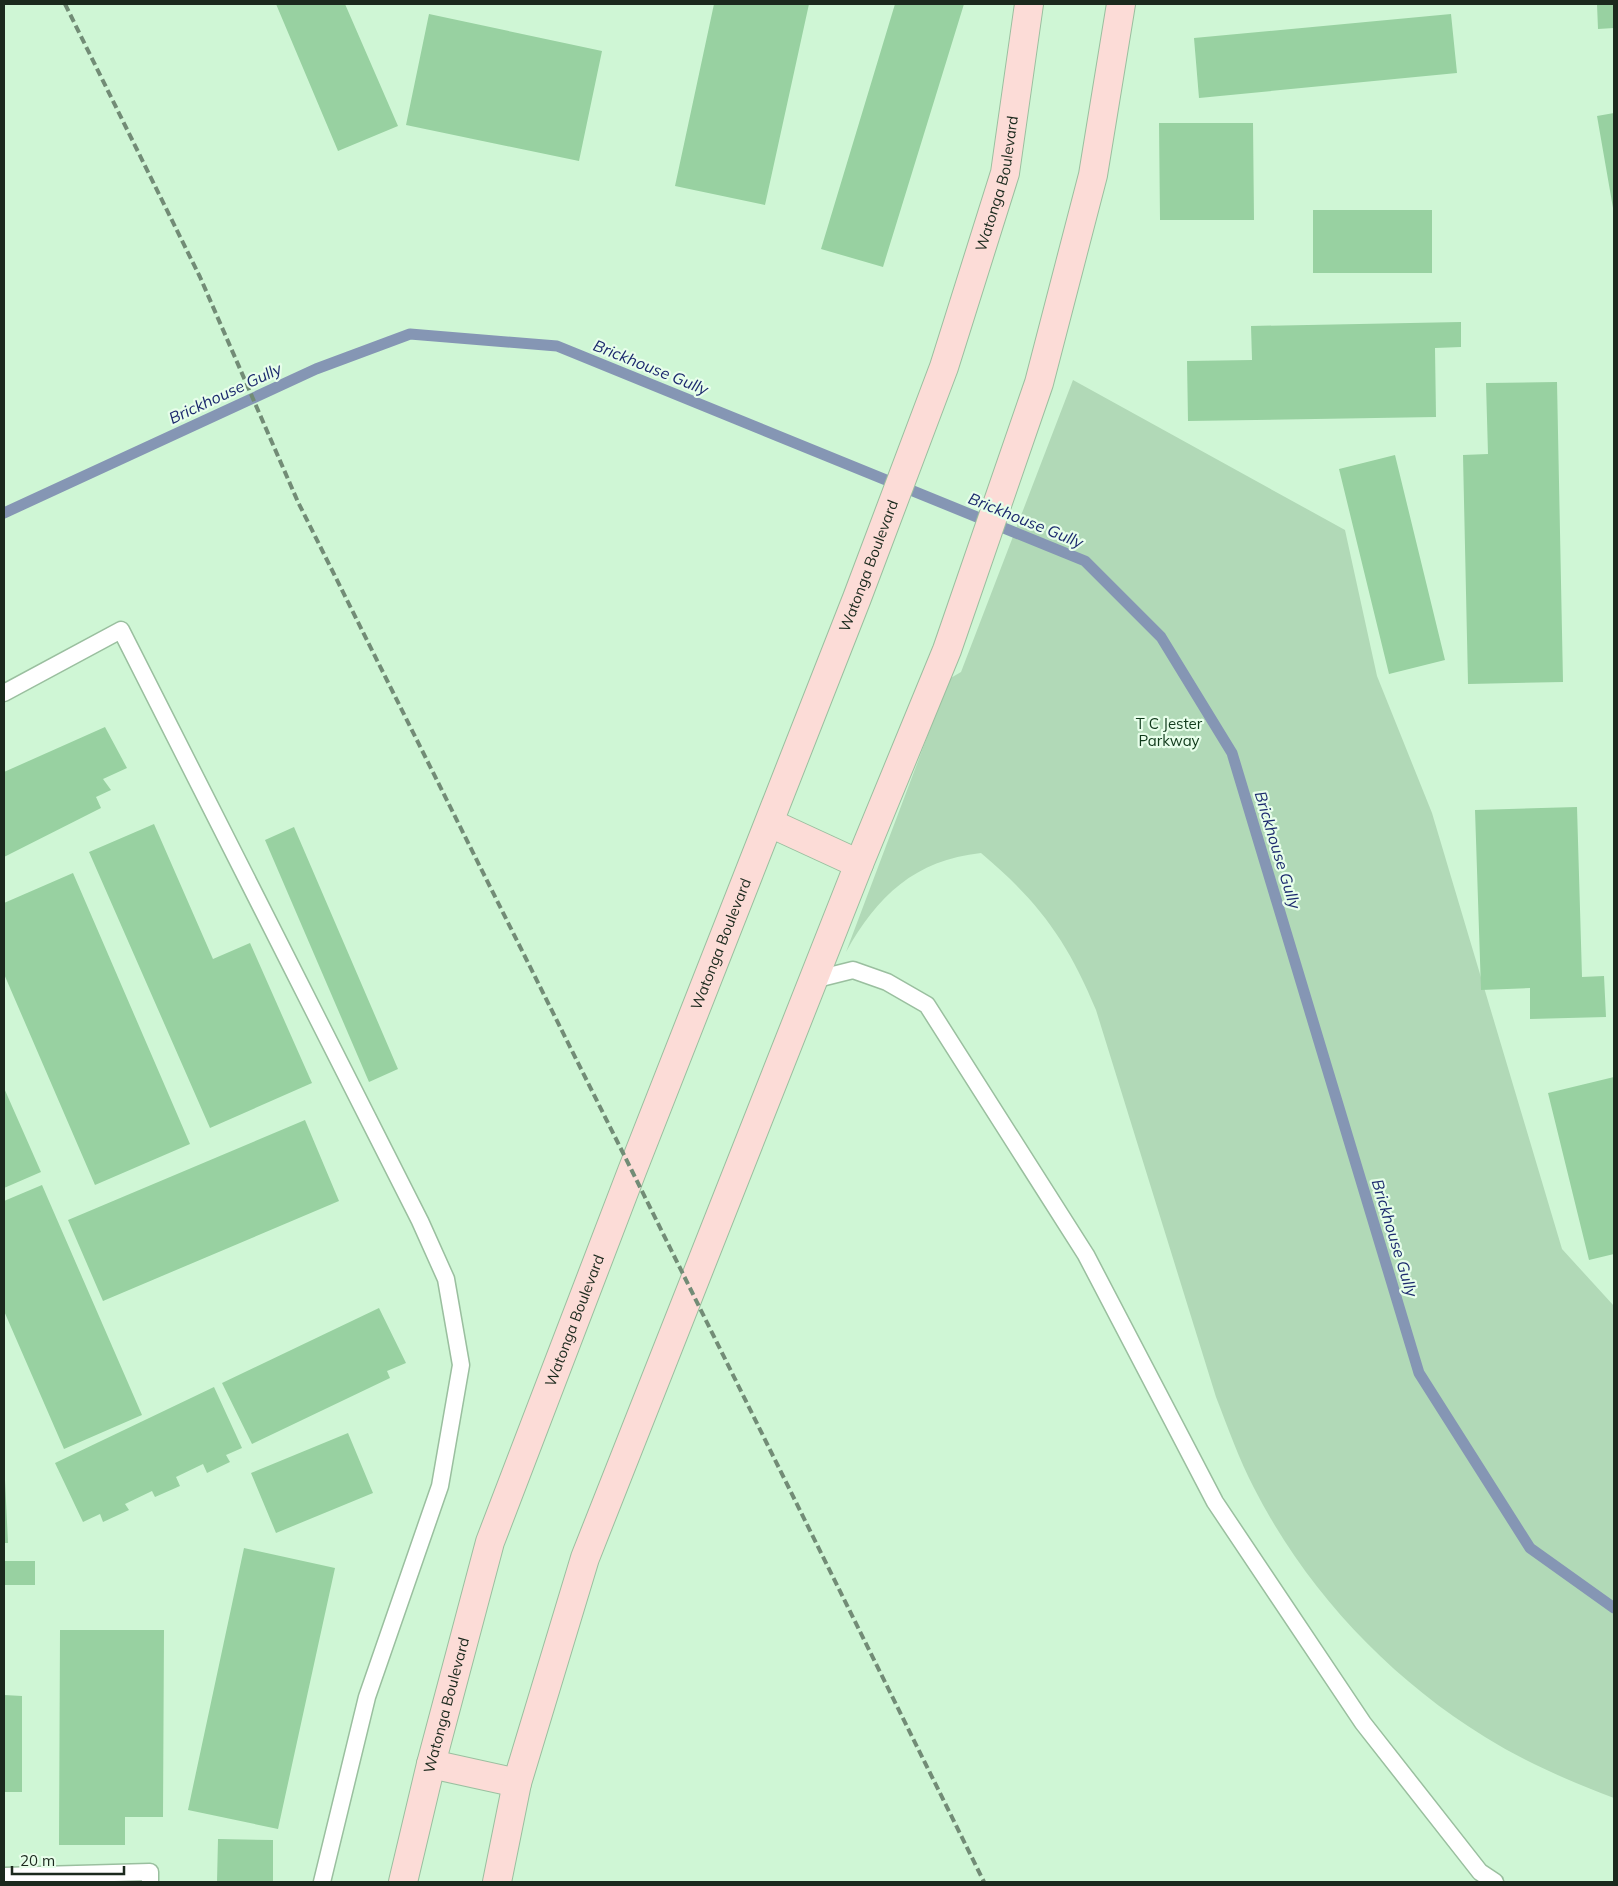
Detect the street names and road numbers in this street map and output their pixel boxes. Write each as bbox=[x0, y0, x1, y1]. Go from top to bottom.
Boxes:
street label: Watonga Boulevard bbox=[971, 114, 1022, 254]
street label: Watonga Boulevard bbox=[835, 497, 902, 634]
street label: Watonga Boulevard bbox=[686, 875, 755, 1012]
street label: Watonga Boulevard bbox=[540, 1252, 608, 1389]
street label: Watonga Boulevard bbox=[419, 1635, 473, 1775]

